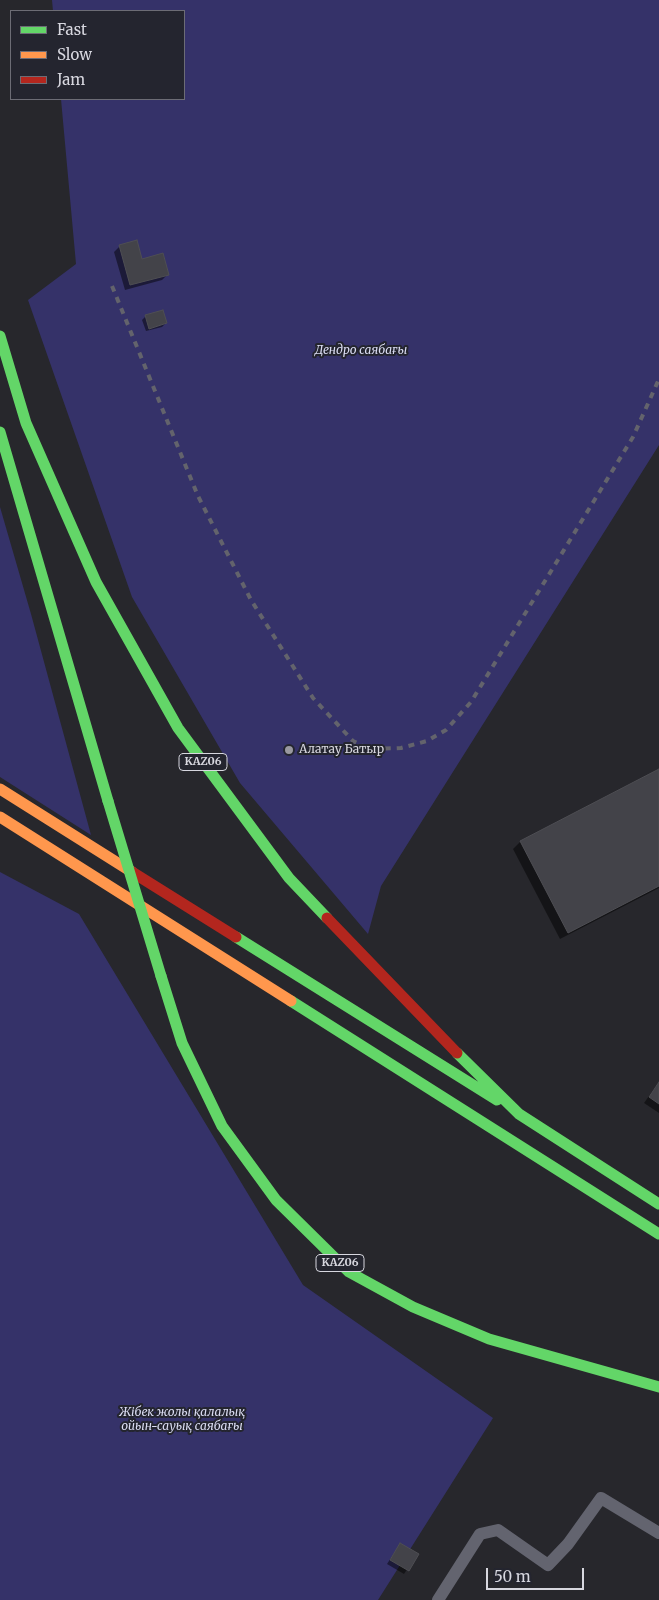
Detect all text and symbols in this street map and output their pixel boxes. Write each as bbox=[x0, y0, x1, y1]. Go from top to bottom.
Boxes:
legend bbox=[10, 10, 185, 100]
text: Fast bbox=[57, 20, 87, 39]
text: Slow bbox=[57, 45, 92, 64]
text: Jam bbox=[57, 70, 85, 89]
park label: Дендро саябағы bbox=[315, 344, 407, 358]
place label: Алатау Батыр bbox=[299, 743, 384, 757]
marker: Алатау Батыр bbox=[283, 744, 295, 756]
road number: KАZ06 bbox=[179, 754, 227, 770]
road number: KАZ06 bbox=[316, 1254, 364, 1272]
park label: Жібек жолы қалалық ойын-сауық саябағы bbox=[119, 1406, 245, 1434]
scale bar bbox=[489, 1558, 586, 1590]
text: 50 m bbox=[494, 1567, 531, 1586]

